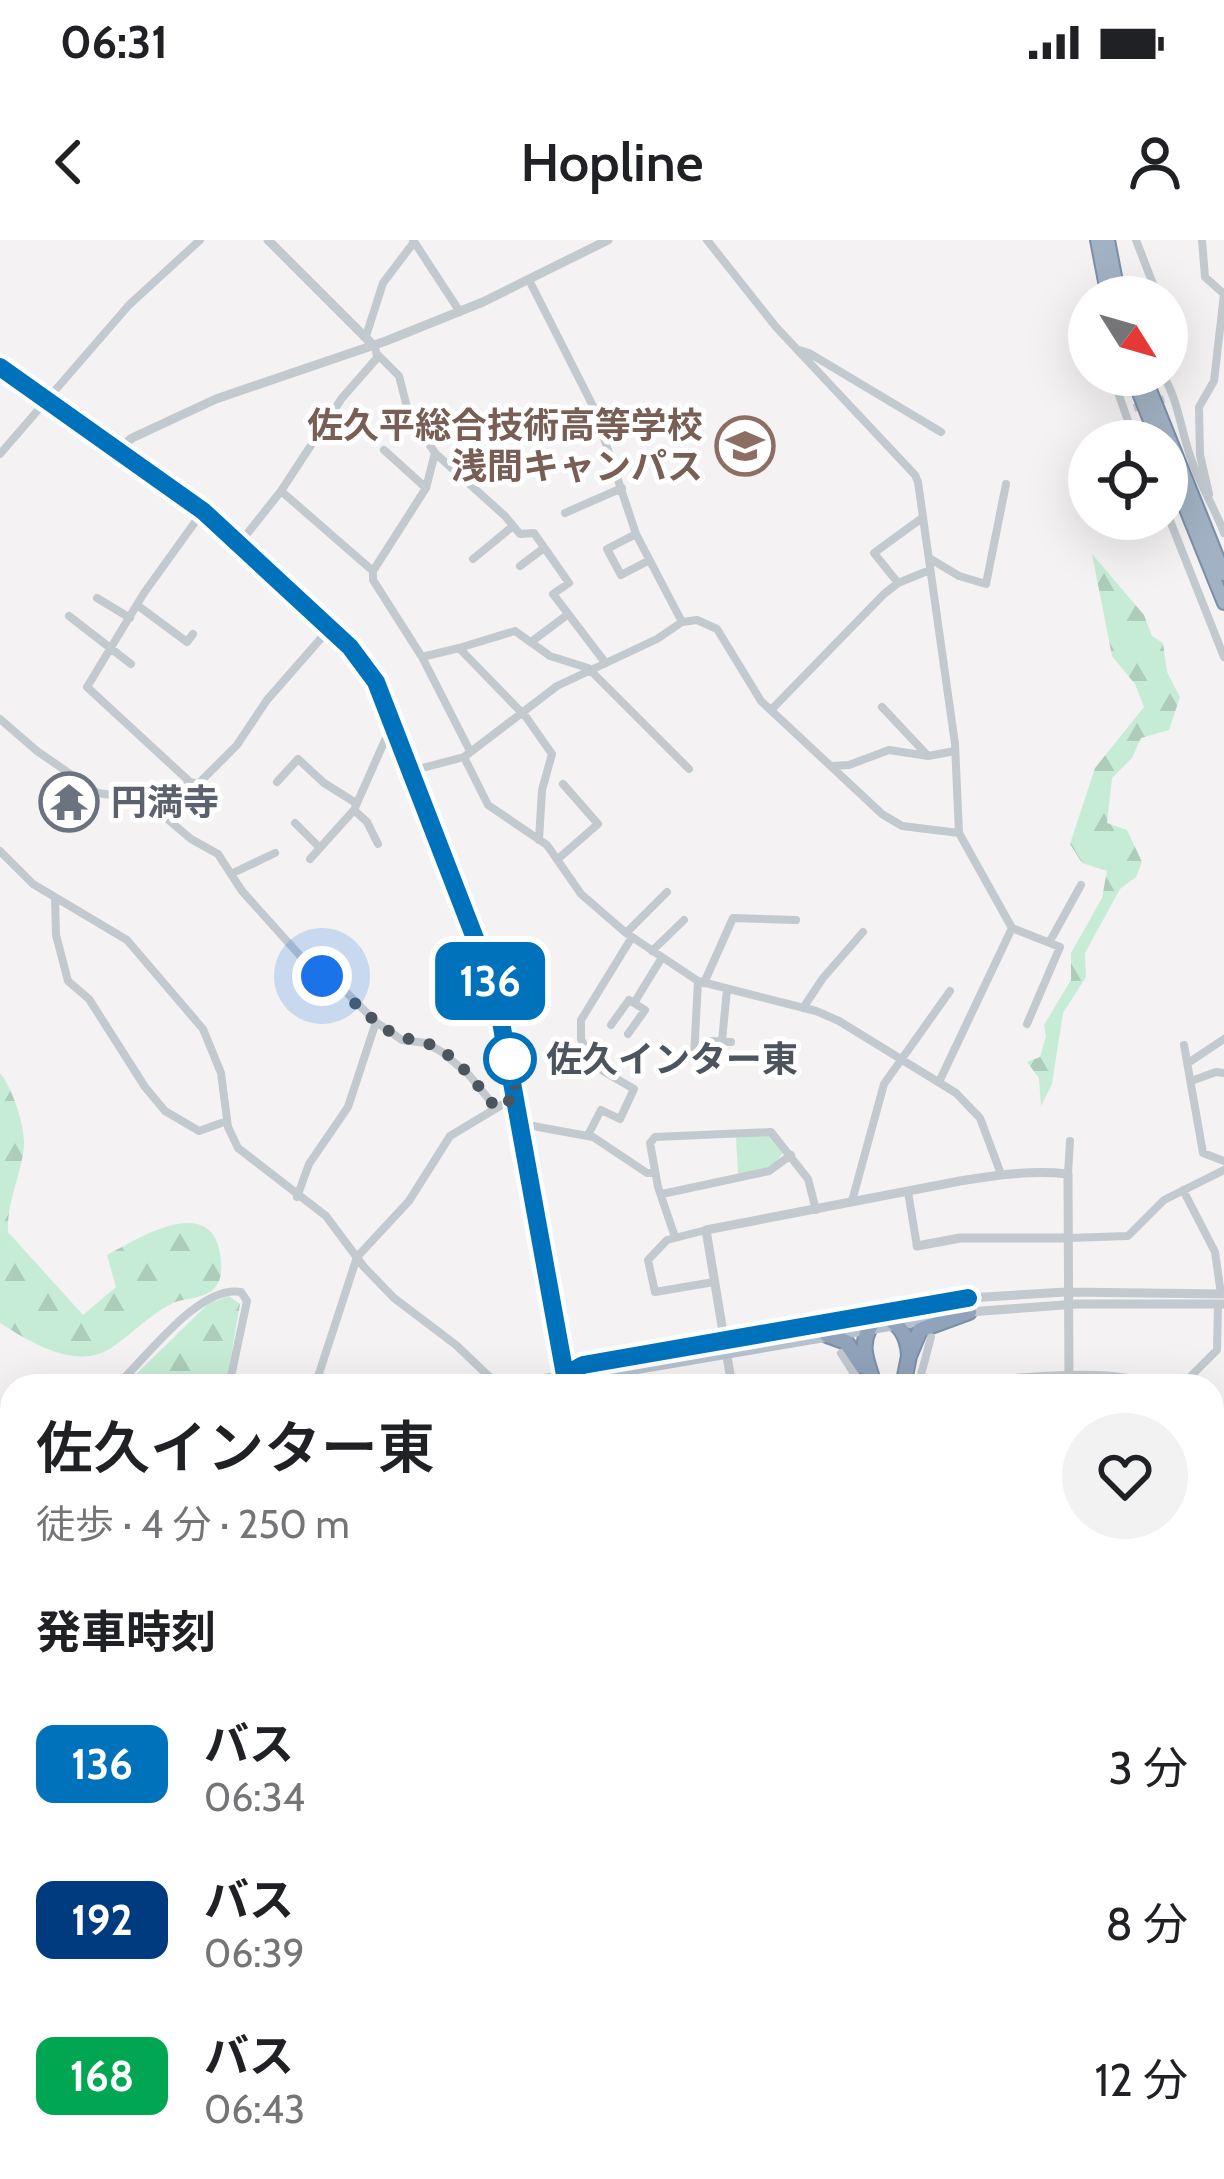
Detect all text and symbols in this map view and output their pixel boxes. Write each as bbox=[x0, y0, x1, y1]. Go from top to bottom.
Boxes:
text: 06:31 bbox=[60, 15, 168, 69]
icon: back bbox=[36, 129, 102, 195]
text: Hopline bbox=[521, 129, 703, 195]
icon: person bbox=[1122, 129, 1188, 195]
north arrow bbox=[1068, 276, 1188, 396]
map controls bbox=[1068, 276, 1188, 540]
place label: 佐久平総合技術高等学校 浅間キャンパス bbox=[307, 403, 703, 488]
school or university icon: 佐久平総合技術高等学校 浅間キャンパス bbox=[714, 415, 776, 477]
button: locate bbox=[1068, 420, 1188, 540]
temple icon: 円満寺 bbox=[38, 771, 100, 833]
place label: 円満寺 bbox=[111, 780, 219, 824]
line badge: 136 bbox=[421, 942, 559, 1020]
your location bbox=[292, 946, 352, 1006]
text: 136 bbox=[459, 955, 521, 1007]
marker: 佐久インター東 bbox=[485, 1034, 535, 1084]
place label: 佐久インター東 bbox=[546, 1037, 798, 1081]
text: 佐久インター東 bbox=[36, 1413, 435, 1482]
button: heart bbox=[1062, 1413, 1188, 1539]
text: 徒歩 · 4 分 · 250 m bbox=[36, 1500, 350, 1548]
text: 発車時刻 bbox=[36, 1605, 216, 1659]
text: バス bbox=[204, 1717, 294, 1771]
text: 136 bbox=[71, 1738, 133, 1790]
text: 3 分 bbox=[1109, 1741, 1188, 1795]
text: 06:34 bbox=[204, 1773, 305, 1821]
text: バス bbox=[204, 1873, 294, 1927]
text: 192 bbox=[71, 1894, 133, 1946]
text: 8 分 bbox=[1106, 1897, 1188, 1951]
text: 06:39 bbox=[204, 1929, 305, 1977]
text: バス bbox=[204, 2029, 294, 2083]
text: 168 bbox=[70, 2050, 134, 2102]
text: 12 分 bbox=[1095, 2053, 1188, 2107]
text: 06:43 bbox=[204, 2085, 305, 2133]

